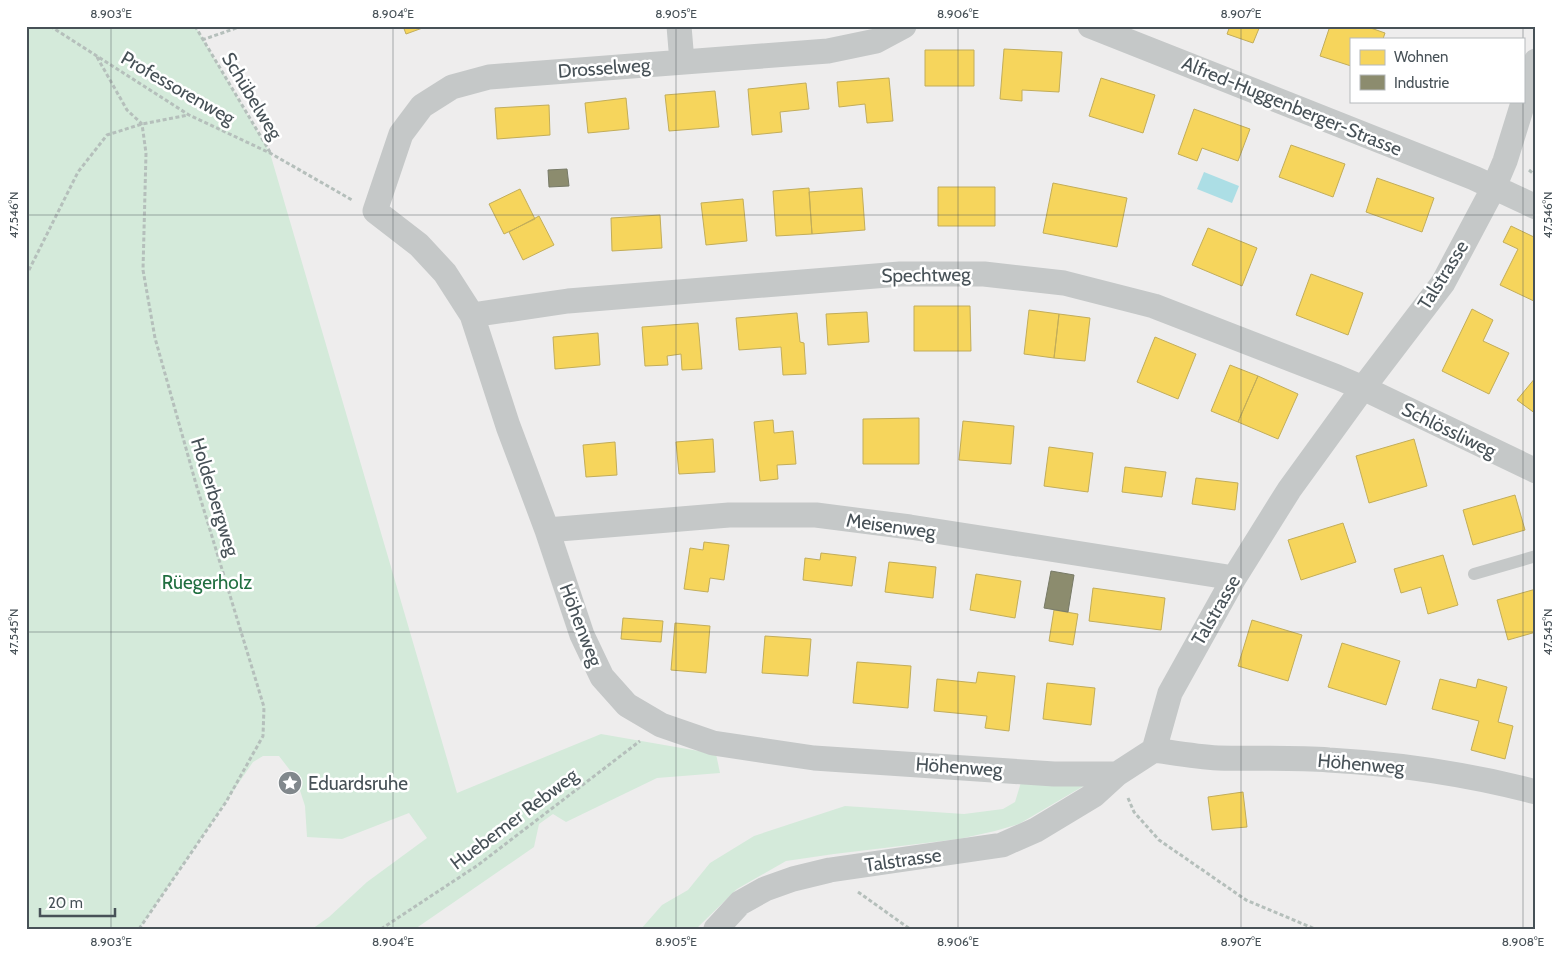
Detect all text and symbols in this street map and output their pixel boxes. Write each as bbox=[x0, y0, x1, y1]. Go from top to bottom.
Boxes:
text: 8.903°E bbox=[90, 6, 132, 21]
text: 8.904°E bbox=[372, 6, 414, 21]
text: 8.905°E bbox=[655, 6, 697, 21]
text: 8.906°E bbox=[937, 6, 979, 21]
text: 8.907°E bbox=[1220, 6, 1262, 21]
legend bbox=[1350, 38, 1524, 102]
street label: Professorenweg bbox=[117, 46, 239, 130]
street label: Schübelweg bbox=[217, 48, 287, 144]
text: Wohnen bbox=[1394, 48, 1448, 66]
street label: Alfred-Huggenberger-Strasse bbox=[1179, 51, 1406, 161]
street label: Drosselweg bbox=[557, 53, 652, 83]
text: Industrie bbox=[1394, 74, 1449, 92]
text: 47.546°N bbox=[6, 191, 21, 239]
text: 47.546°N bbox=[1540, 191, 1555, 239]
street label: Talstrasse bbox=[1413, 236, 1473, 314]
street label: Spechtweg bbox=[881, 263, 971, 287]
street label: Schlössliweg bbox=[1398, 397, 1500, 463]
street label: Holderbergweg bbox=[186, 435, 244, 560]
street label: Meisenweg bbox=[845, 508, 938, 544]
park label: Rüegerholz bbox=[162, 571, 252, 594]
street label: Talstrasse bbox=[1187, 571, 1245, 649]
street label: Höhenweg bbox=[555, 580, 608, 670]
text: 47.545°N bbox=[6, 609, 21, 655]
text: 47.545°N bbox=[1540, 609, 1555, 655]
street label: Höhenweg bbox=[1317, 749, 1406, 779]
street label: Höhenweg bbox=[915, 752, 1004, 782]
street label: Huebemer Rebweg bbox=[446, 763, 583, 875]
place icon: Eduardsruhe bbox=[277, 770, 303, 796]
place label: Eduardsruhe bbox=[308, 772, 408, 795]
street label: Talstrasse bbox=[863, 843, 943, 877]
scale bar bbox=[40, 885, 115, 917]
text: 20 m bbox=[48, 894, 83, 912]
text: 8.903°E bbox=[90, 934, 132, 949]
text: 8.904°E bbox=[372, 934, 414, 949]
text: 8.905°E bbox=[655, 934, 697, 949]
text: 8.906°E bbox=[937, 934, 979, 949]
text: 8.907°E bbox=[1220, 934, 1262, 949]
text: 8.908°E bbox=[1502, 934, 1545, 949]

